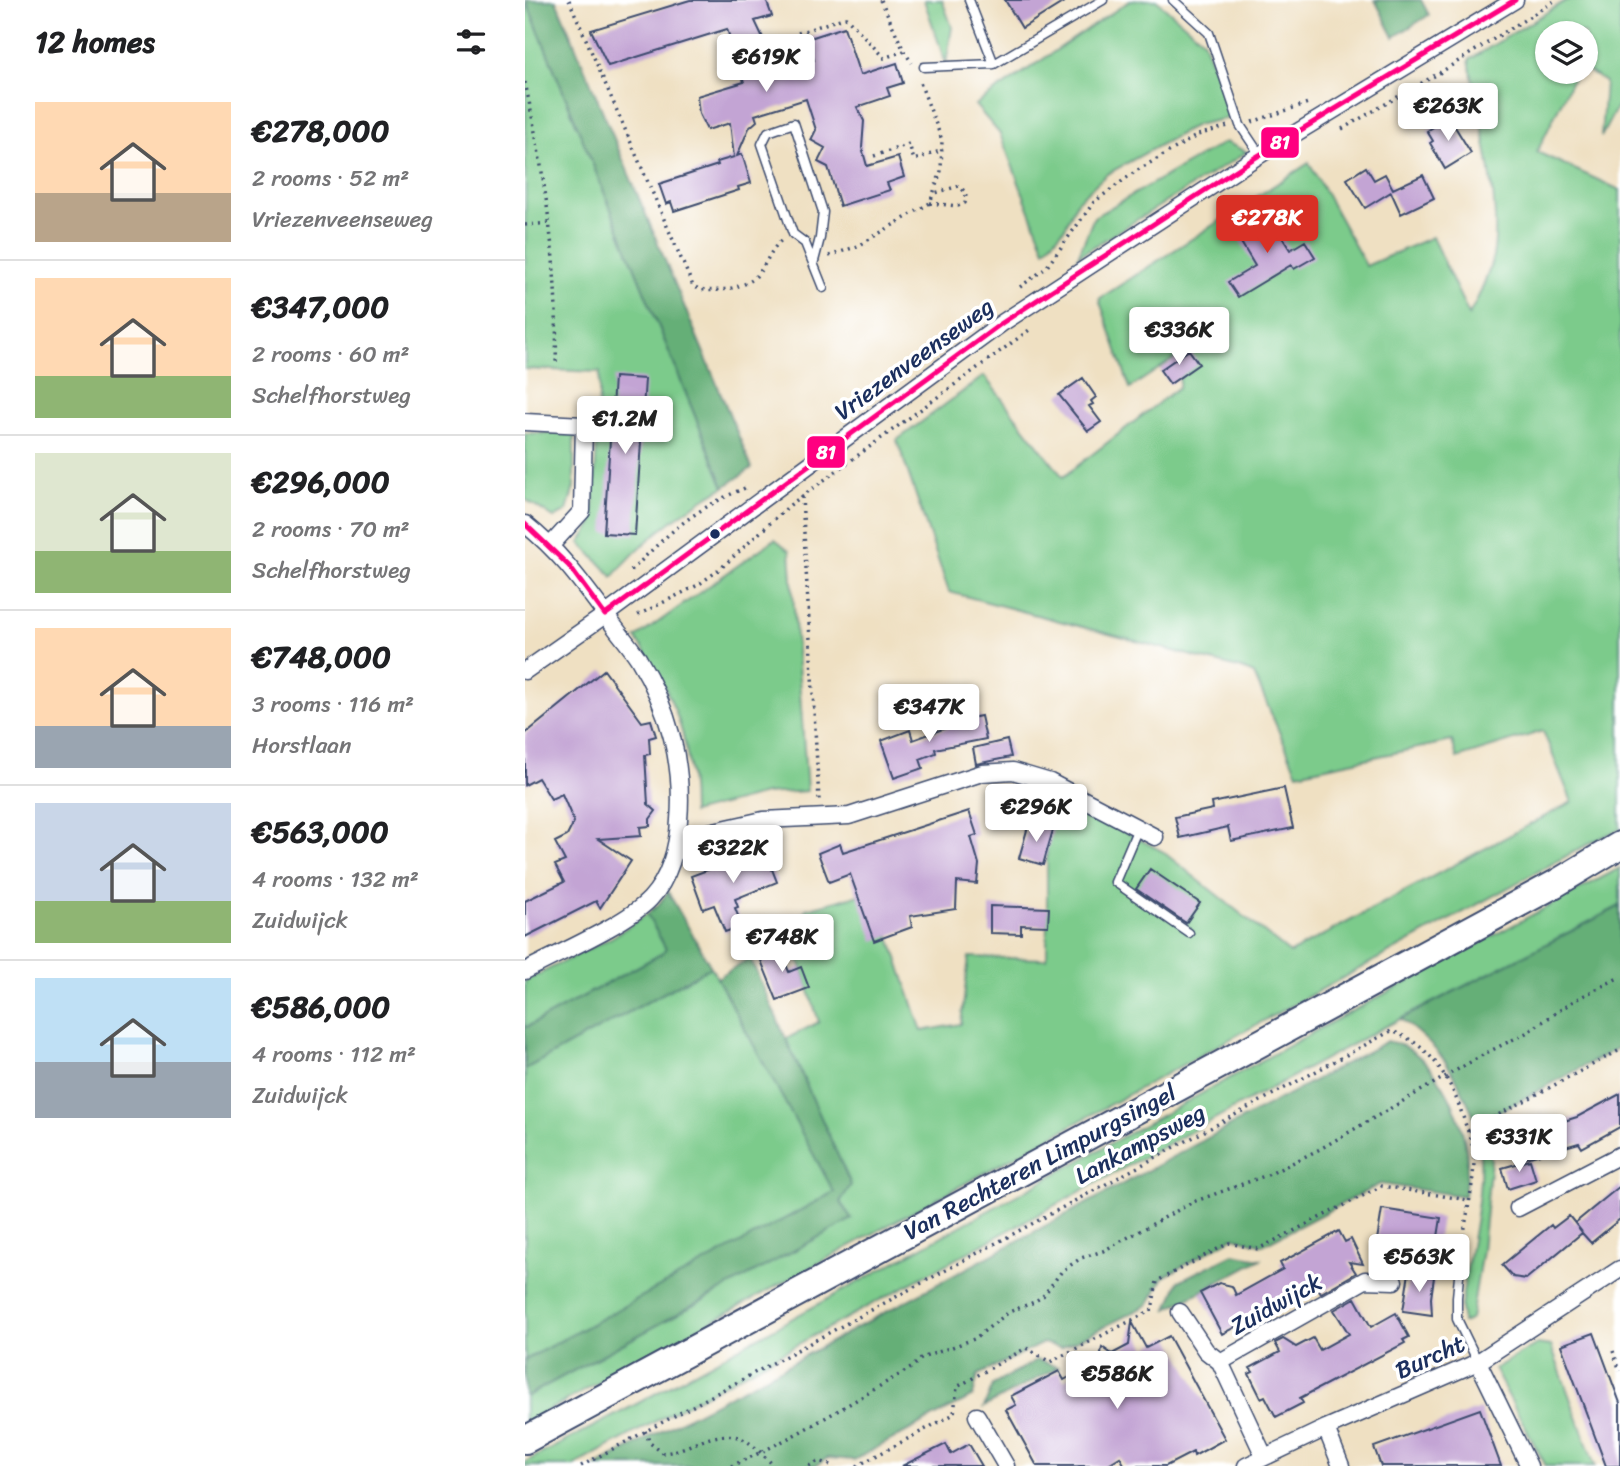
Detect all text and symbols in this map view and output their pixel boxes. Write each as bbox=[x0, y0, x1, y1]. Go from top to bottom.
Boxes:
text: 12 homes bbox=[35, 15, 155, 69]
map controls bbox=[1535, 21, 1598, 84]
button: layers bbox=[1535, 21, 1598, 84]
icon: filters bbox=[452, 23, 490, 61]
pin: €619K bbox=[717, 34, 815, 94]
text: €619K bbox=[733, 36, 799, 77]
pin: €263K bbox=[1399, 83, 1497, 143]
text: €263K bbox=[1414, 85, 1482, 126]
text: €278,000 bbox=[252, 104, 389, 158]
line badge: 81 bbox=[1260, 126, 1300, 159]
text: 81 bbox=[1269, 126, 1290, 159]
icon: home bbox=[91, 130, 175, 214]
text: 2 rooms · 52 m² bbox=[252, 158, 409, 199]
pin: €278K bbox=[1218, 196, 1316, 255]
text: €278K bbox=[1232, 197, 1302, 238]
text: Vriezenveenseweg bbox=[252, 199, 433, 240]
text: €347,000 bbox=[252, 280, 389, 334]
street label: Vriezenveenseweg bbox=[825, 287, 1003, 431]
icon: home bbox=[91, 306, 175, 390]
pin: €336K bbox=[1130, 308, 1228, 367]
text: €336K bbox=[1145, 309, 1213, 350]
text: 2 rooms · 60 m² bbox=[252, 334, 410, 375]
text: Schelfhorstweg bbox=[252, 375, 411, 416]
pin: €1.2M bbox=[576, 396, 674, 456]
text: €1.2M bbox=[593, 398, 657, 439]
line badge: 81 bbox=[806, 435, 846, 469]
text: 81 bbox=[815, 436, 836, 469]
text: €296,000 bbox=[252, 455, 390, 509]
icon: home bbox=[91, 481, 175, 565]
text: 2 rooms · 70 m² bbox=[252, 509, 410, 550]
unlabelled marker bbox=[708, 527, 722, 541]
text: Schelfhorstweg bbox=[252, 550, 411, 591]
text: €748,000 bbox=[252, 630, 391, 684]
icon: home bbox=[91, 656, 175, 740]
text: 3 rooms · 116 m² bbox=[252, 684, 414, 725]
pin: €347K bbox=[880, 684, 978, 744]
text: €347K bbox=[894, 686, 964, 727]
text: Horstlaan bbox=[252, 725, 351, 766]
pin: €296K bbox=[987, 784, 1085, 844]
text: €296K bbox=[1001, 786, 1071, 827]
text: €563,000 bbox=[252, 805, 389, 859]
pin: €322K bbox=[684, 826, 782, 885]
text: €322K bbox=[699, 827, 767, 868]
icon: home bbox=[91, 831, 175, 915]
text: 4 rooms · 132 m² bbox=[252, 859, 419, 900]
text: Zuidwijck bbox=[252, 900, 348, 941]
pin: €748K bbox=[733, 914, 831, 974]
text: €748K bbox=[747, 916, 817, 957]
text: €586,000 bbox=[252, 980, 390, 1034]
icon: home bbox=[91, 1006, 175, 1090]
text: 4 rooms · 112 m² bbox=[252, 1034, 416, 1075]
street label: Van Rechteren Limpurgsingel bbox=[896, 1071, 1185, 1252]
text: Zuidwijck bbox=[252, 1075, 348, 1116]
street label: Lankampsweg bbox=[1067, 1092, 1213, 1196]
pin: €331K bbox=[1470, 1114, 1568, 1174]
text: €331K bbox=[1487, 1116, 1551, 1157]
pin: €563K bbox=[1370, 1234, 1468, 1294]
text: €563K bbox=[1385, 1236, 1454, 1277]
street label: Zuidwijck bbox=[1222, 1261, 1330, 1347]
street label: Burcht bbox=[1388, 1323, 1472, 1391]
pin: €586K bbox=[1068, 1352, 1166, 1411]
text: €586K bbox=[1082, 1353, 1152, 1394]

